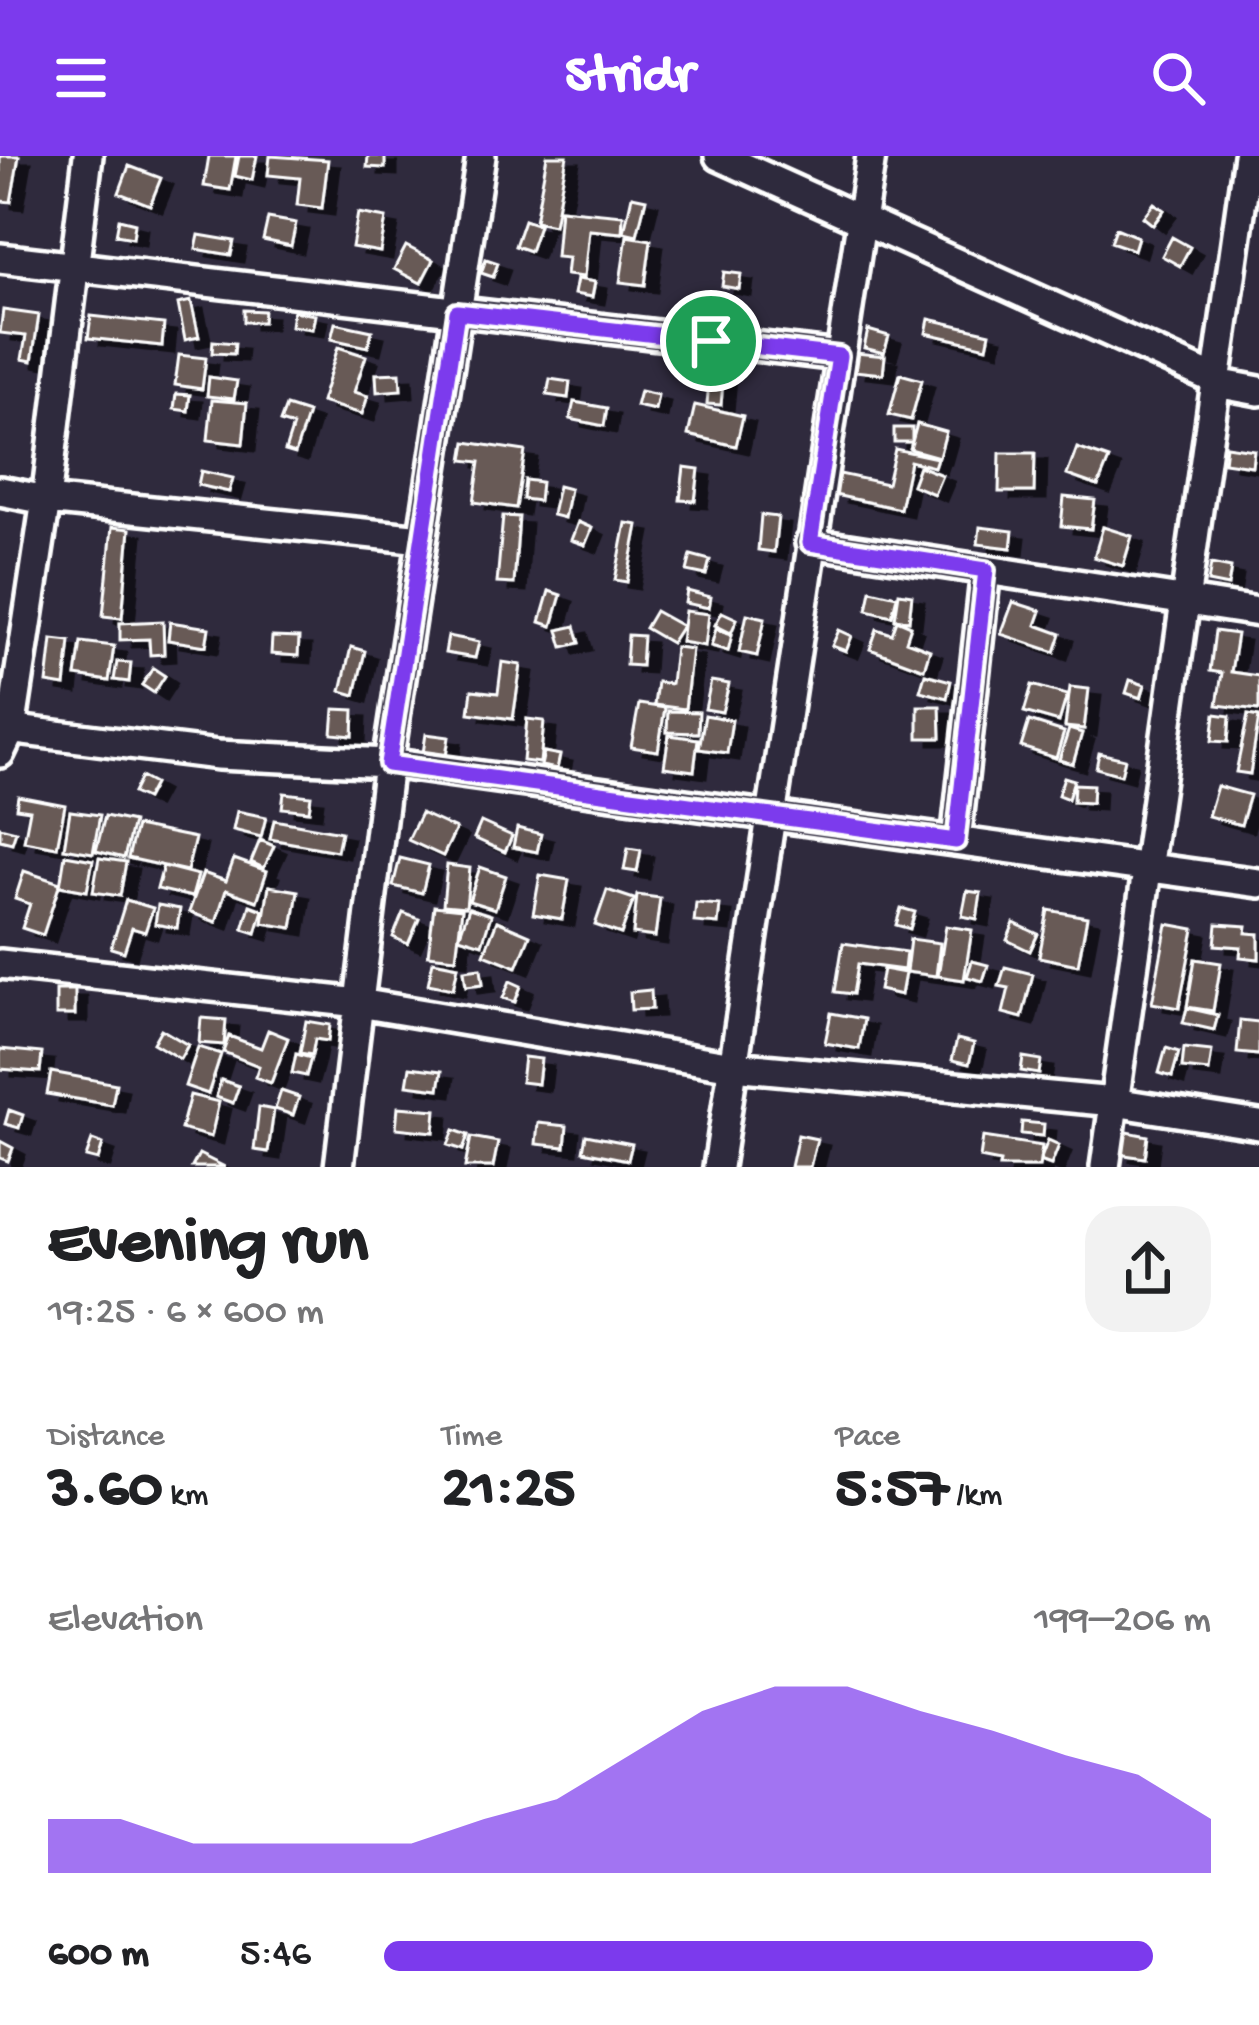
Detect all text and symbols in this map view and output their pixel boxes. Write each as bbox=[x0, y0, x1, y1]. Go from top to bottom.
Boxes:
icon: menu bbox=[48, 45, 114, 111]
icon: search bbox=[1145, 45, 1211, 111]
text: Stridr bbox=[565, 46, 694, 110]
pin bbox=[660, 290, 762, 392]
icon: arrive bbox=[678, 308, 744, 374]
button: share bbox=[1085, 1206, 1211, 1332]
text: Evening run bbox=[48, 1207, 368, 1285]
text: 19:25 · 6 × 600 m bbox=[48, 1291, 324, 1337]
text: Distance bbox=[48, 1419, 165, 1457]
text: Time bbox=[442, 1419, 502, 1457]
text: Pace bbox=[835, 1419, 900, 1457]
text: 3.60 bbox=[48, 1457, 162, 1527]
text: 21:25 bbox=[442, 1457, 575, 1527]
text: 5:57 bbox=[835, 1457, 948, 1527]
text: km bbox=[162, 1478, 208, 1516]
text: /km bbox=[948, 1478, 1002, 1516]
text: Elevation bbox=[48, 1599, 203, 1645]
text: 199–206 m bbox=[1034, 1599, 1211, 1645]
text: 600 m bbox=[48, 1933, 149, 1979]
text: 5:46 bbox=[240, 1933, 311, 1979]

